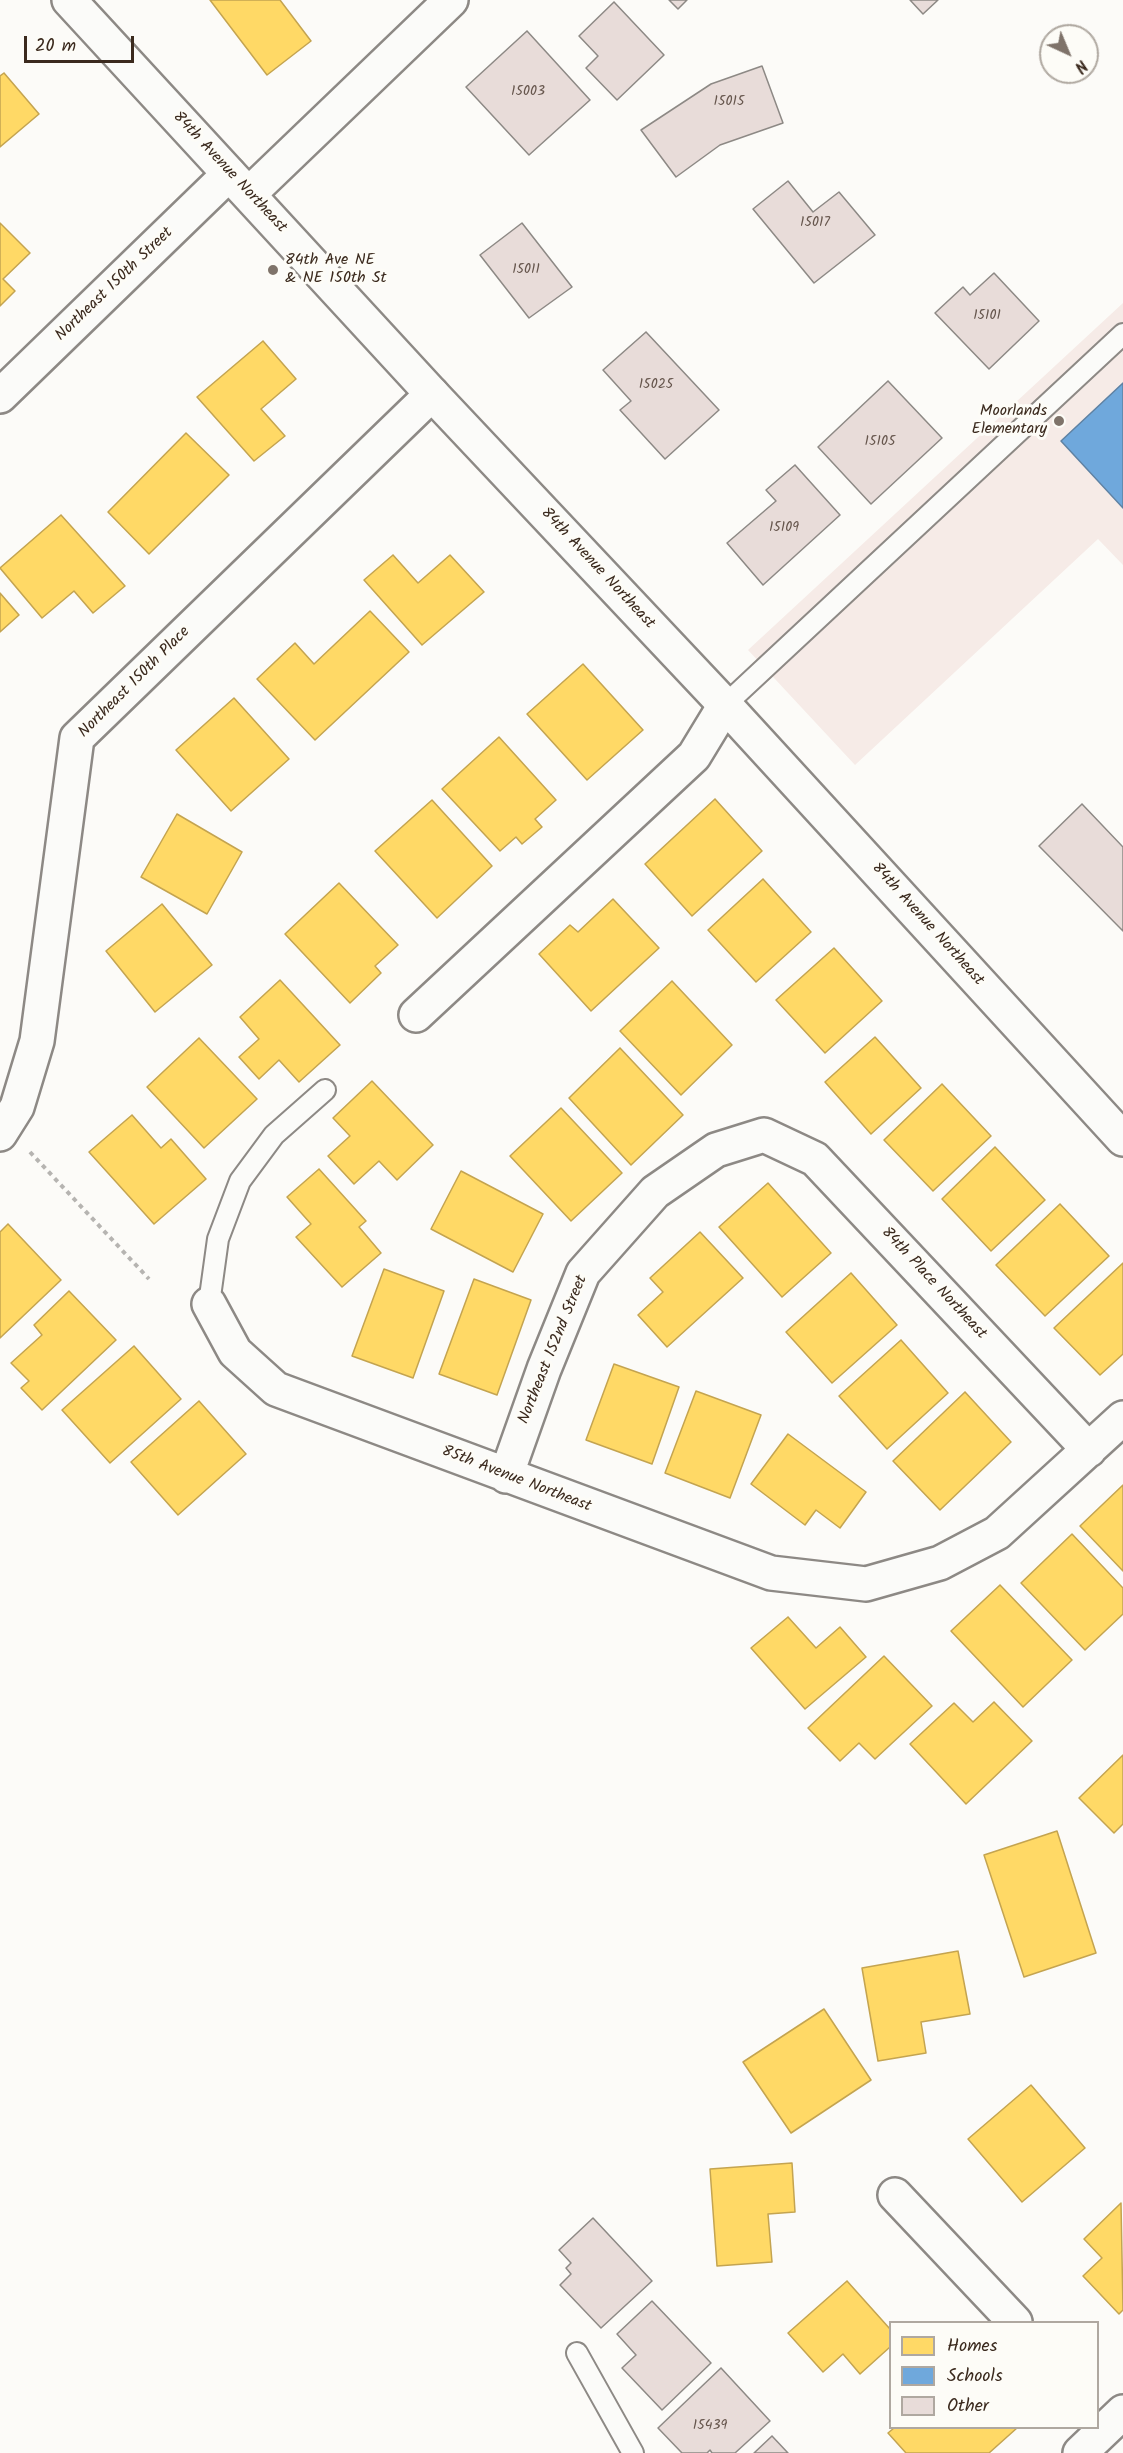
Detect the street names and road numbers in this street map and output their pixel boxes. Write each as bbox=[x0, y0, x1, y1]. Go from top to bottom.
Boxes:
street label: 84th Avenue Northeast bbox=[168, 108, 290, 238]
street label: Northeast 150th Street bbox=[52, 224, 178, 346]
street label: 84th Avenue Northeast bbox=[536, 504, 658, 634]
street label: Northeast 150th Place bbox=[75, 623, 195, 743]
street label: 84th Avenue Northeast bbox=[867, 859, 987, 991]
street label: 84th Place Northeast bbox=[876, 1224, 990, 1344]
street label: Northeast 152nd Street bbox=[515, 1273, 593, 1427]
street label: 85th Avenue Northeast bbox=[438, 1443, 594, 1517]

